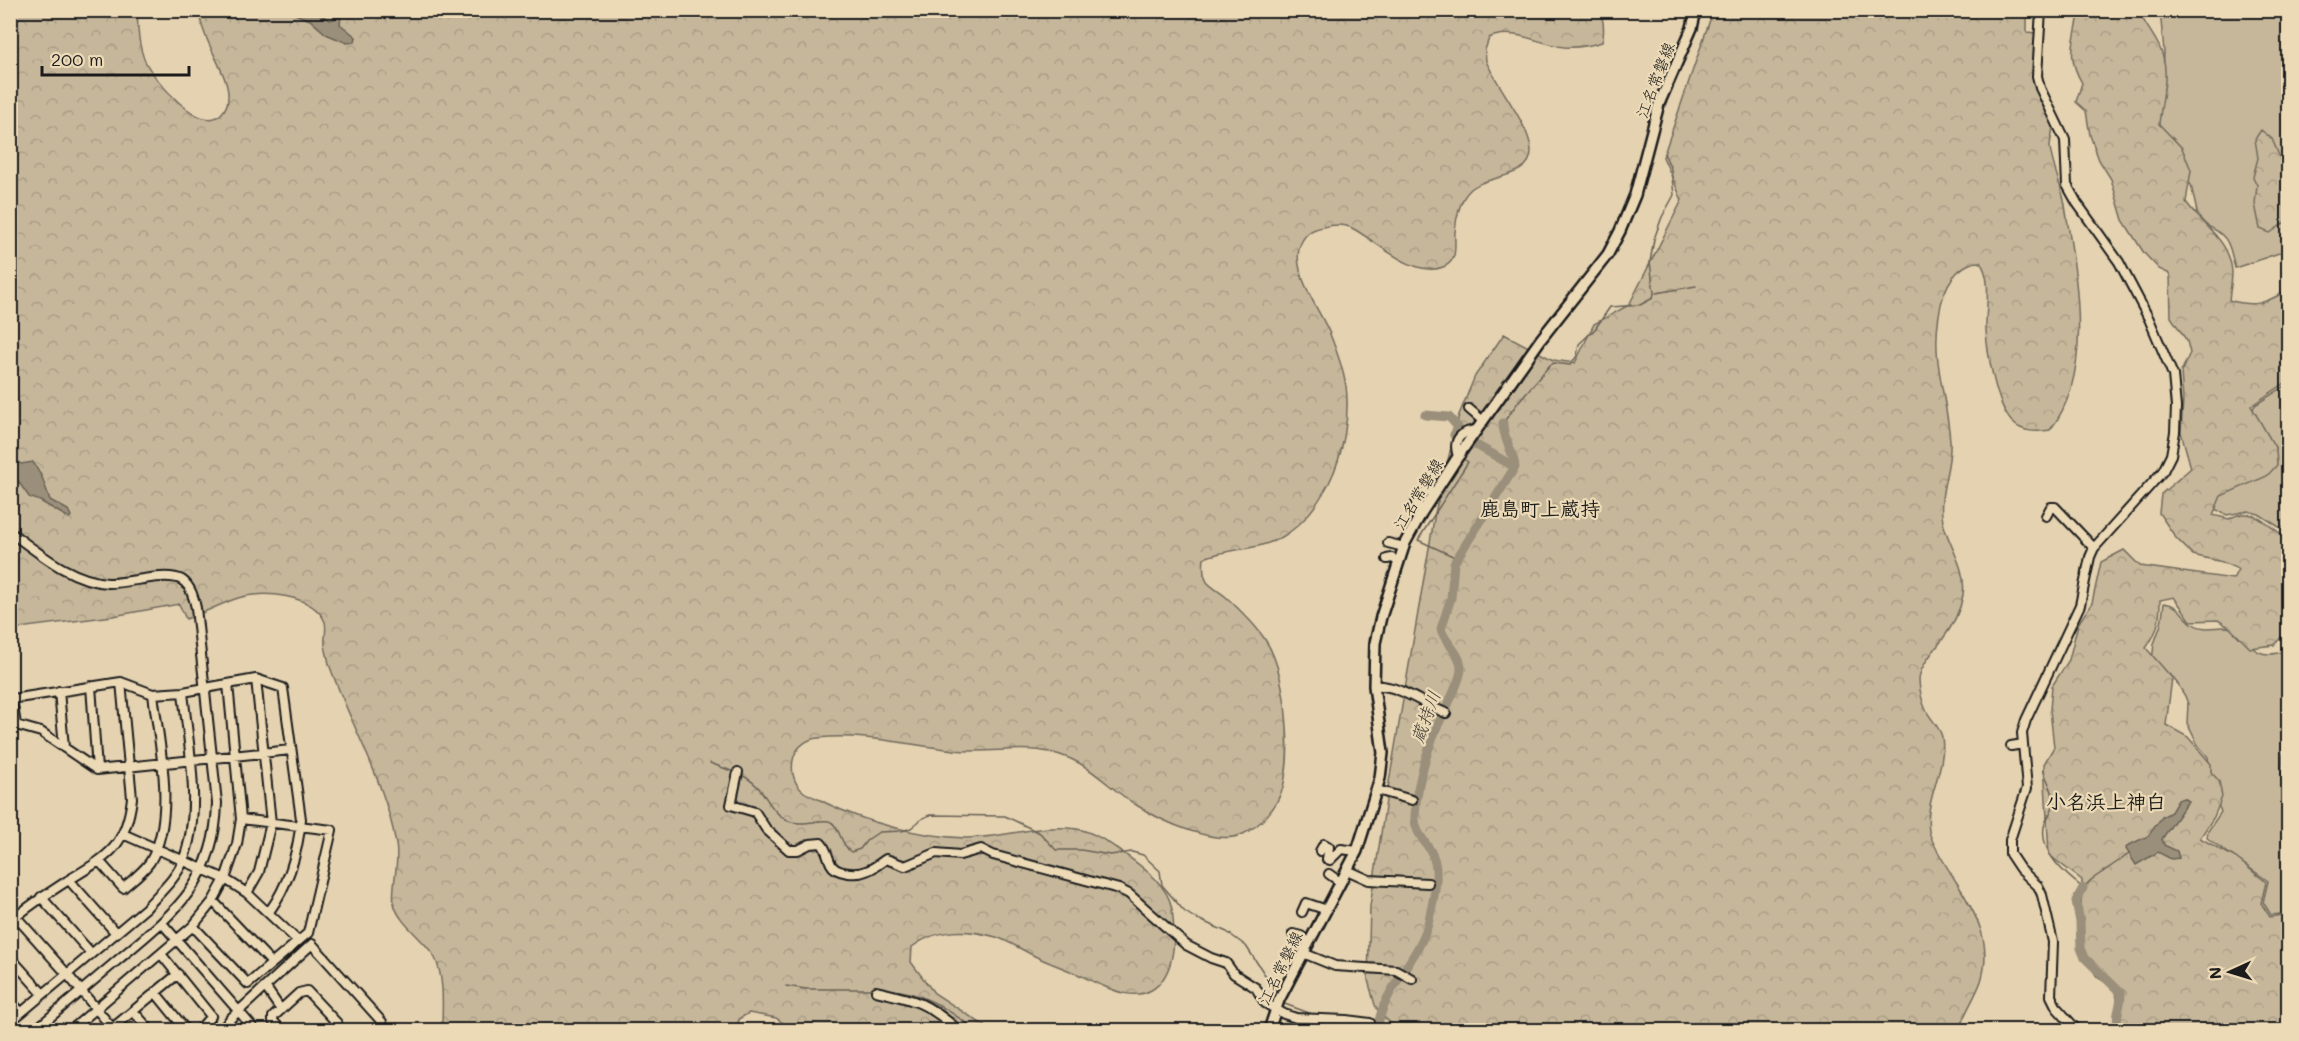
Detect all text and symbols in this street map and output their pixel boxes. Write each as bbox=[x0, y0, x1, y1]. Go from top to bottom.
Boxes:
scale bar bbox=[42, 39, 189, 77]
street label: 江名常磐線 bbox=[1630, 39, 1679, 121]
text: 200 m bbox=[51, 47, 103, 71]
street label: 江名常磐線 bbox=[1388, 454, 1447, 533]
district label: 鹿島町上蔵持 bbox=[1480, 495, 1600, 521]
water label: 蔵持川 bbox=[1405, 687, 1446, 746]
district label: 小名浜上神白 bbox=[2046, 788, 2166, 814]
street label: 江名常磐線 bbox=[1253, 927, 1307, 1008]
north arrow bbox=[2200, 942, 2260, 1002]
text: N bbox=[2204, 966, 2225, 980]

